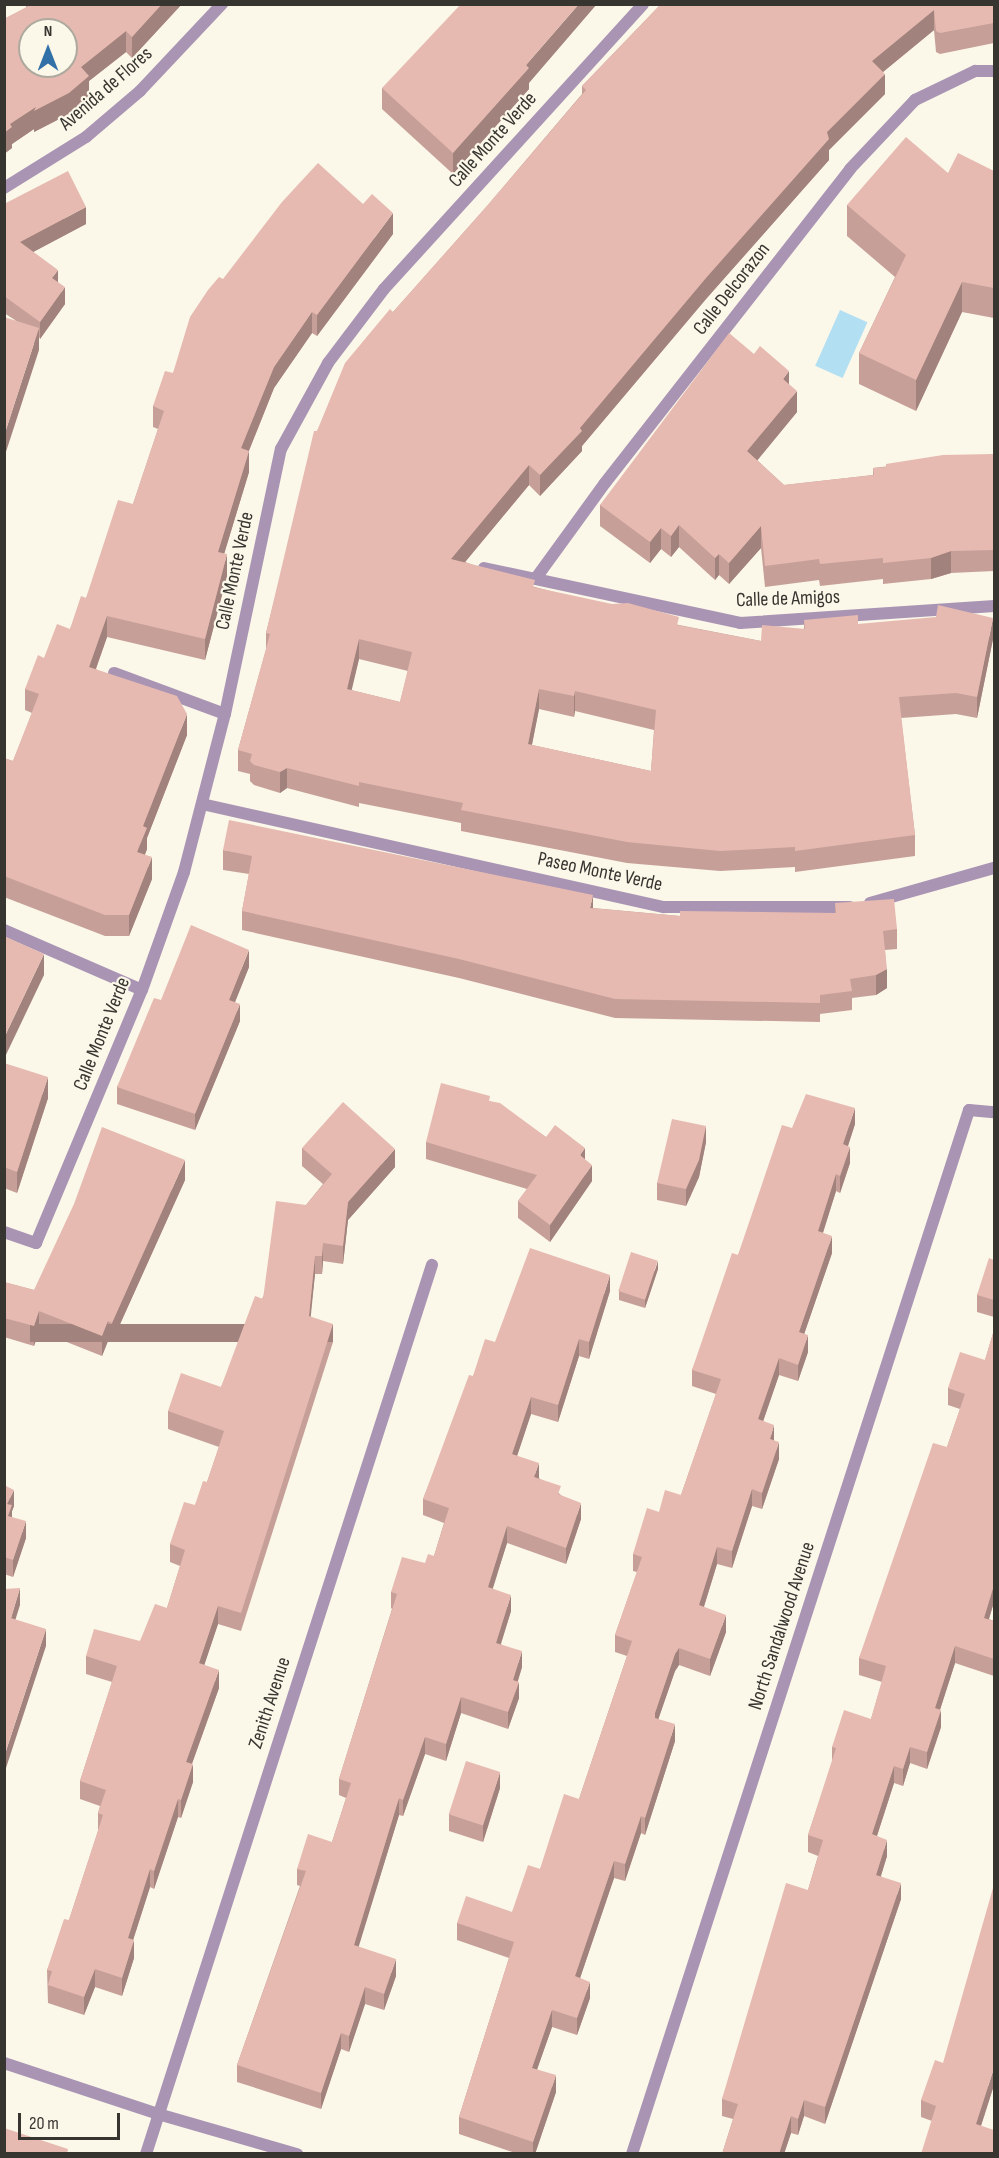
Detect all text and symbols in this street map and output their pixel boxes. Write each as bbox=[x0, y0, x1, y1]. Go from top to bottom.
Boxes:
north arrow bbox=[18, 18, 78, 78]
text: N bbox=[44, 22, 52, 41]
street label: Avenida de Flores bbox=[55, 42, 157, 136]
street label: Calle Monte Verde bbox=[444, 87, 542, 193]
street label: Calle Delcorazon bbox=[689, 238, 775, 340]
street label: Calle Monte Verde bbox=[211, 510, 259, 632]
street label: Calle de Amigos bbox=[736, 585, 840, 613]
street label: Paseo Monte Verde bbox=[535, 847, 665, 897]
street label: Calle Monte Verde bbox=[68, 974, 136, 1094]
street label: North Sandalwood Avenue bbox=[744, 1539, 820, 1713]
street label: Zenith Avenue bbox=[244, 1654, 296, 1752]
scale bar bbox=[21, 2101, 123, 2139]
text: 20 m bbox=[29, 2113, 59, 2134]

